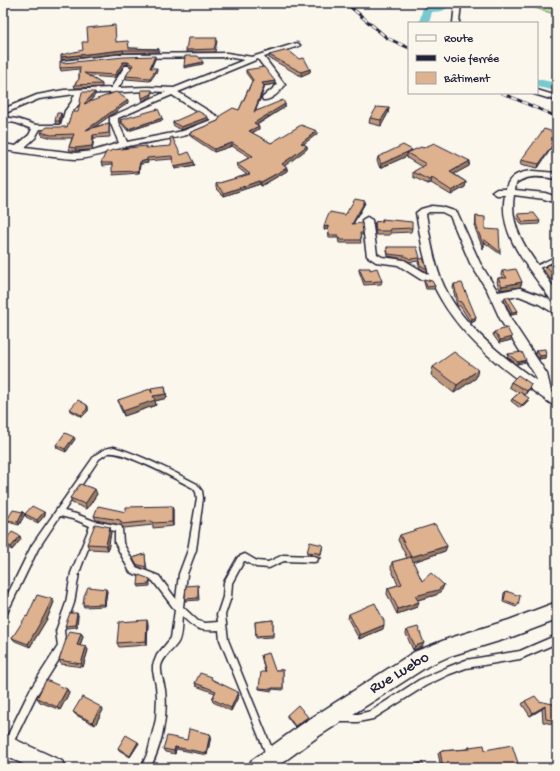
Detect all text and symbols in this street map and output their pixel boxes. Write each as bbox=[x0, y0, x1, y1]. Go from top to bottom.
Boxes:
legend bbox=[408, 22, 538, 94]
text: Route bbox=[444, 33, 474, 47]
text: Voie ferrée bbox=[443, 53, 500, 67]
text: Bâtiment bbox=[443, 73, 491, 87]
street label: Rue Luebo bbox=[367, 649, 433, 699]

